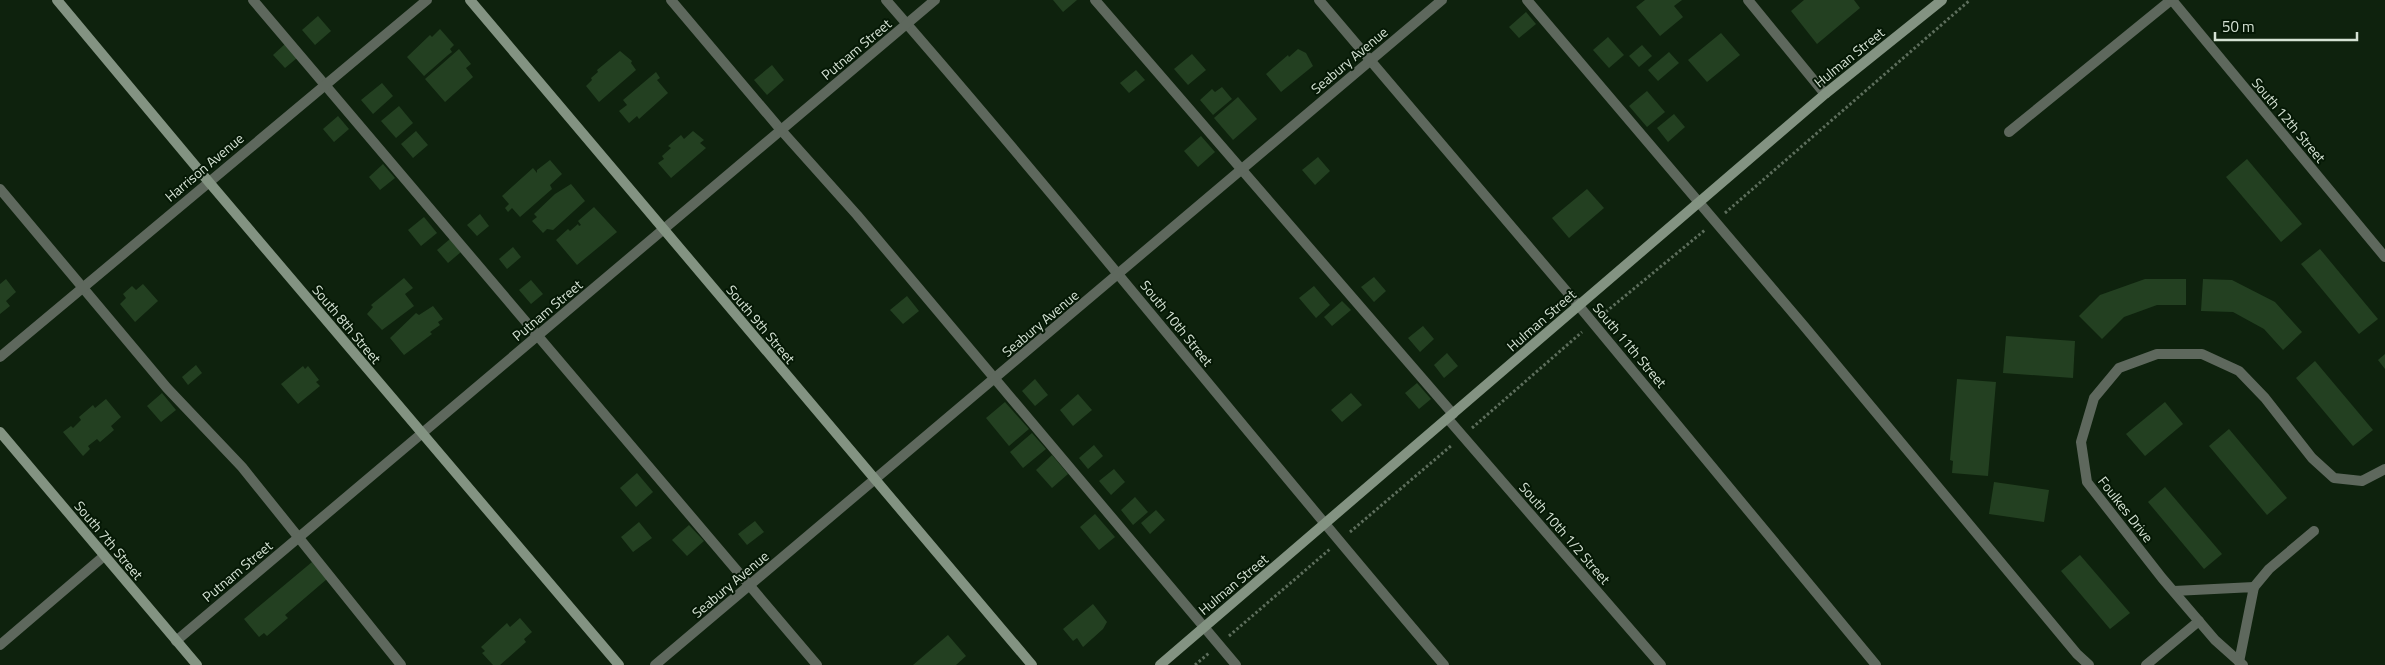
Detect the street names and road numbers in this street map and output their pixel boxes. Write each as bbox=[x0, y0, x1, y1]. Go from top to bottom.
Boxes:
street label: Putnam Street bbox=[816, 13, 896, 85]
street label: Seabury Avenue bbox=[1306, 21, 1392, 99]
street label: Hulman Street bbox=[1809, 22, 1889, 92]
street label: South 12th Street bbox=[2247, 73, 2331, 167]
street label: Harrison Avenue bbox=[160, 128, 248, 206]
street label: Putnam Street bbox=[507, 274, 587, 346]
street label: South 10th Street bbox=[1136, 276, 1218, 371]
street label: South 8th Street bbox=[308, 280, 386, 368]
street label: South 9th Street bbox=[722, 280, 800, 368]
street label: Seabury Avenue bbox=[997, 284, 1083, 362]
street label: Hulman Street bbox=[1502, 284, 1580, 356]
street label: South 11th Street bbox=[1588, 298, 1672, 392]
street label: Foulkes Drive bbox=[2093, 471, 2159, 547]
street label: South 10th 1/2 Street bbox=[1515, 477, 1616, 589]
street label: South 7th Street bbox=[70, 496, 148, 584]
street label: Putnam Street bbox=[197, 535, 277, 607]
street label: Seabury Avenue bbox=[687, 545, 773, 623]
street label: Hulman Street bbox=[1193, 548, 1273, 620]

